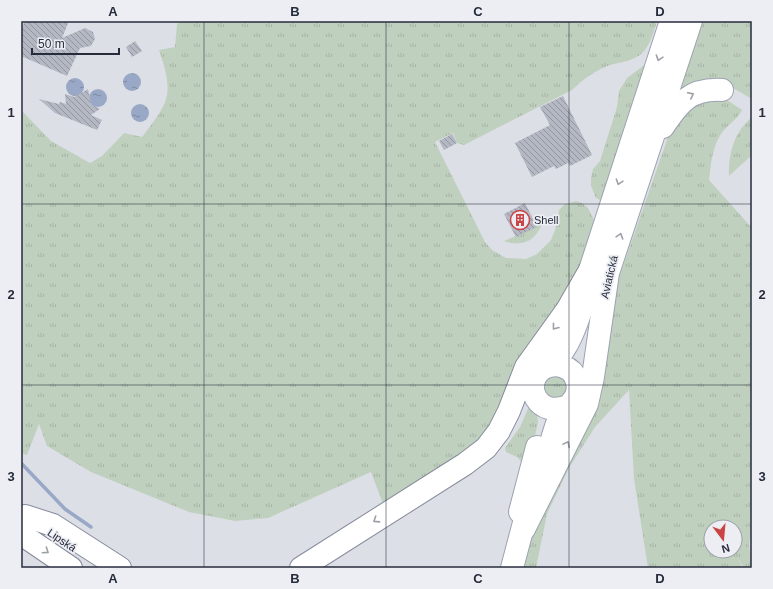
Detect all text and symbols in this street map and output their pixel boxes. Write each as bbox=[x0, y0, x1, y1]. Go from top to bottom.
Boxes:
text: A bbox=[108, 4, 118, 19]
text: B bbox=[290, 4, 300, 19]
text: C bbox=[473, 4, 483, 19]
text: D bbox=[655, 4, 665, 19]
scale bar bbox=[32, 30, 119, 56]
text: 50 m bbox=[38, 37, 65, 51]
one-way arrow bbox=[655, 54, 664, 61]
one-way arrow bbox=[687, 93, 695, 100]
text: 1 bbox=[7, 105, 15, 120]
text: 1 bbox=[758, 105, 766, 120]
one-way arrow bbox=[615, 178, 624, 185]
building icon: Shell bbox=[509, 209, 531, 231]
place label: Shell bbox=[534, 214, 558, 226]
one-way arrow bbox=[615, 233, 624, 240]
street label: Aviatická bbox=[598, 253, 620, 300]
text: 2 bbox=[7, 287, 15, 302]
text: 2 bbox=[758, 287, 766, 302]
one-way arrow bbox=[553, 322, 560, 329]
one-way arrow bbox=[563, 441, 570, 448]
text: 3 bbox=[7, 469, 15, 484]
text: 3 bbox=[758, 469, 766, 484]
one-way arrow bbox=[374, 515, 381, 522]
north arrow bbox=[703, 519, 743, 559]
street label: Lipská bbox=[45, 526, 79, 554]
text: N bbox=[720, 542, 731, 555]
one-way arrow bbox=[42, 546, 49, 554]
text: A bbox=[108, 571, 118, 586]
text: B bbox=[290, 571, 300, 586]
text: C bbox=[473, 571, 483, 586]
text: D bbox=[655, 571, 665, 586]

